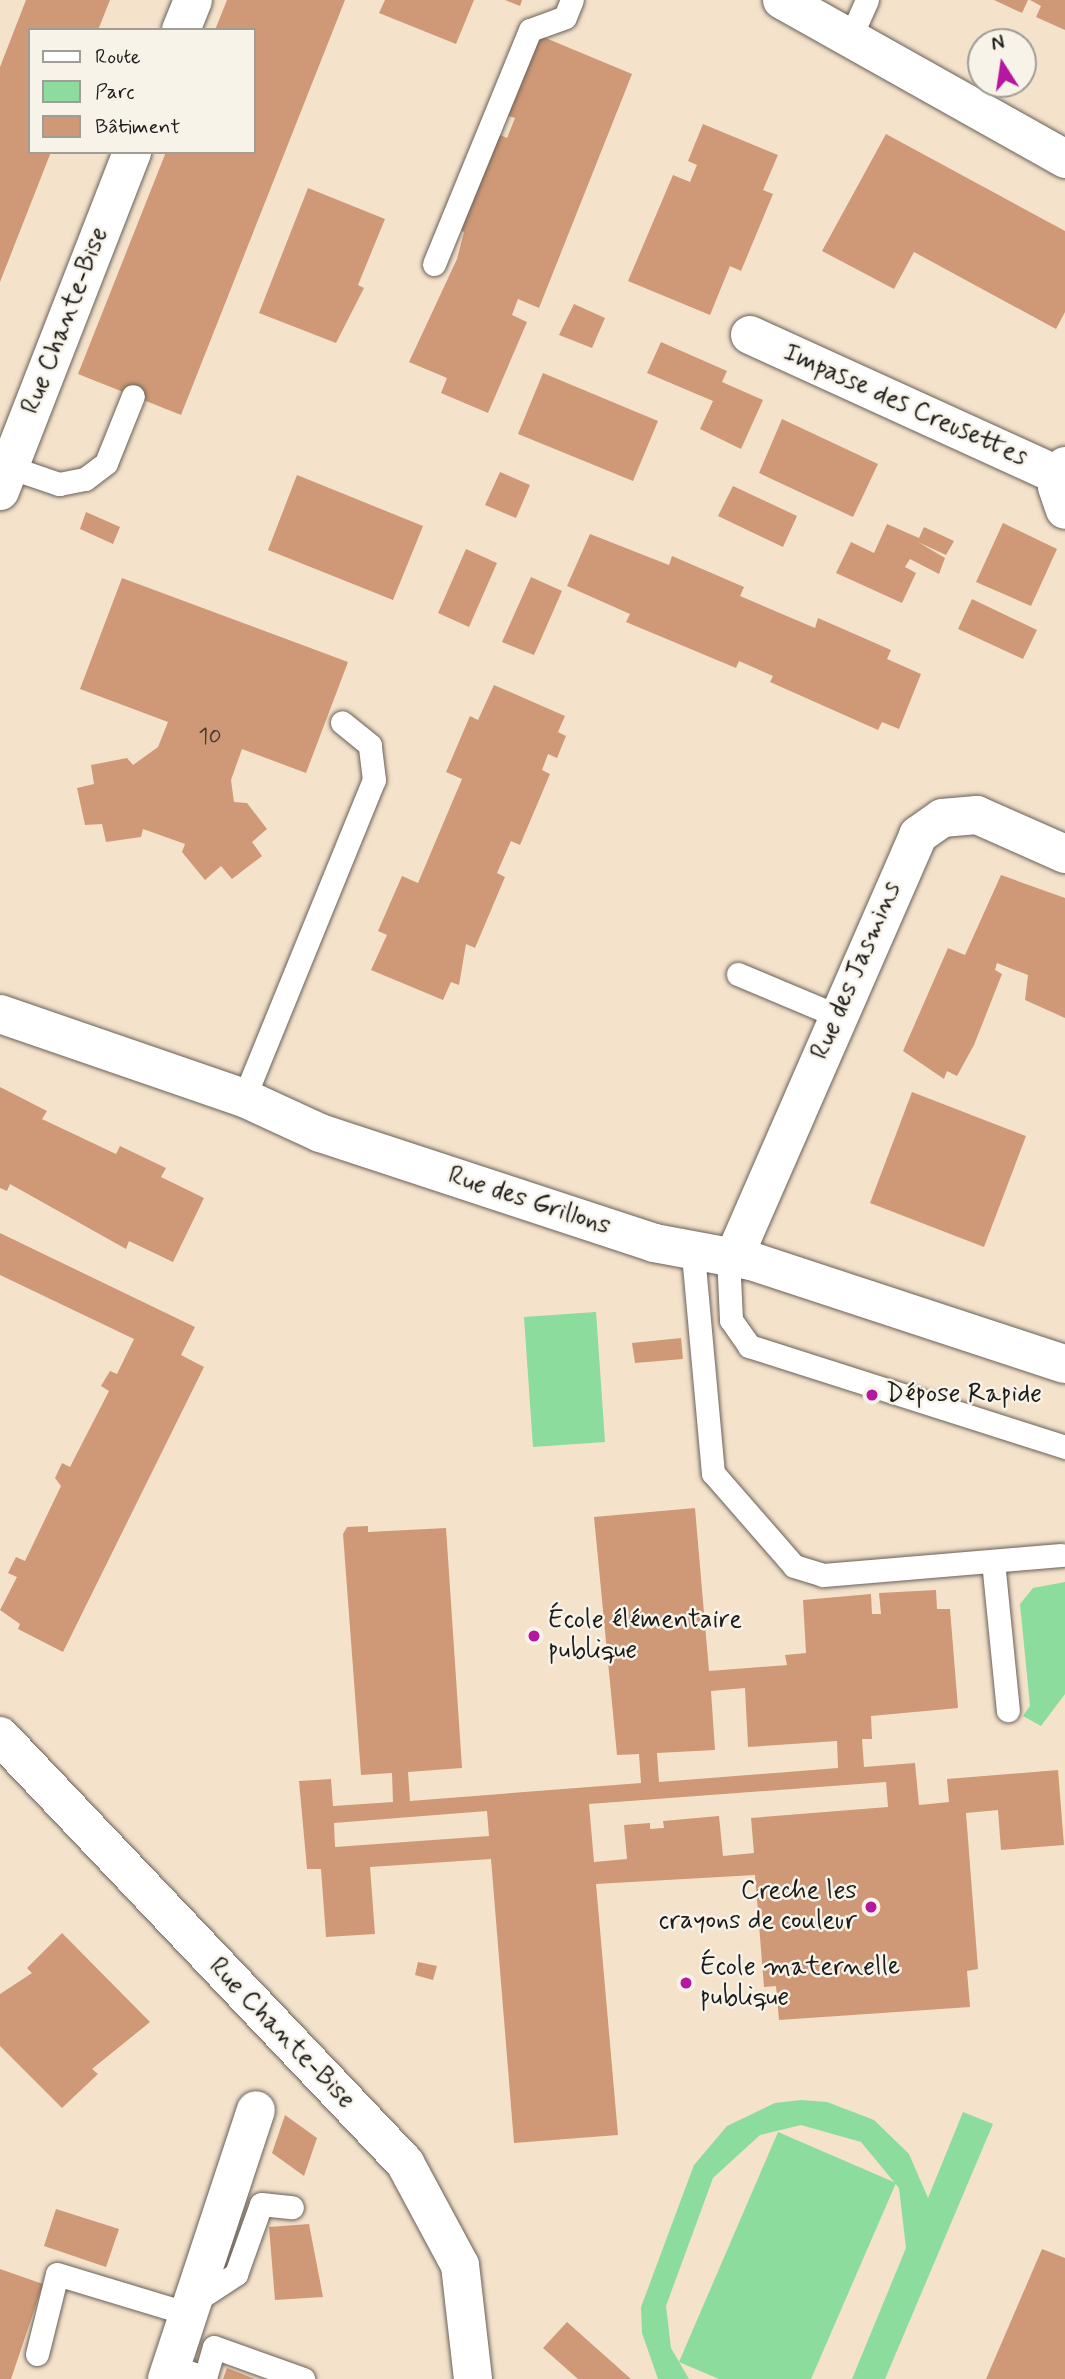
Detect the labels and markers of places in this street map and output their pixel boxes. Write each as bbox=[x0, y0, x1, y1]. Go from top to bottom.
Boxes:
place label: Dépose Rapide bbox=[886, 1379, 1039, 1411]
marker: Dépose Rapide bbox=[864, 1387, 880, 1403]
place label: École élémentaire publique bbox=[548, 1605, 742, 1666]
marker: École élémentaire publique bbox=[526, 1628, 542, 1644]
place label: Creche les crayons de couleur bbox=[663, 1876, 857, 1938]
marker: Creche les crayons de couleur bbox=[863, 1899, 879, 1915]
place label: École maternelle publique bbox=[700, 1952, 878, 2014]
marker: École maternelle publique bbox=[678, 1975, 694, 1991]

